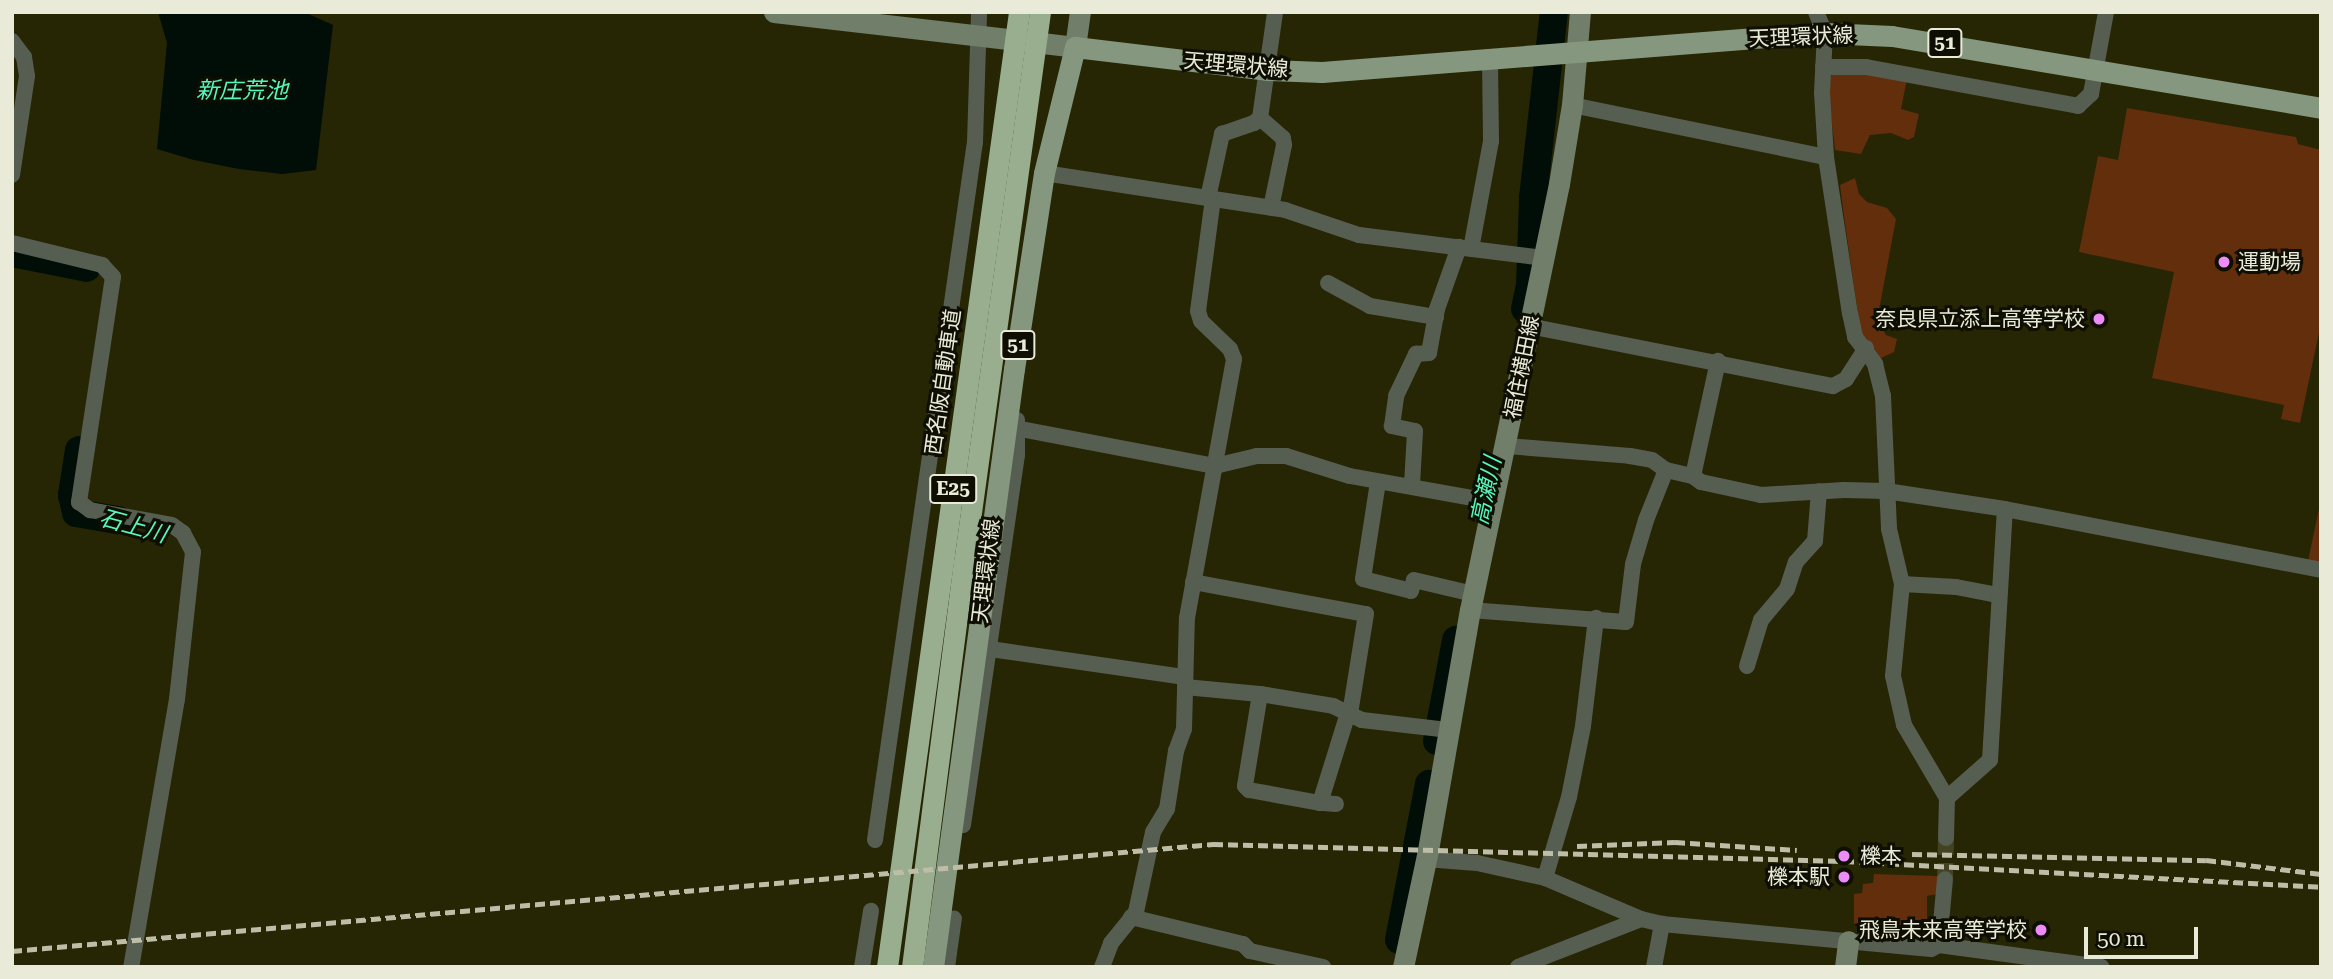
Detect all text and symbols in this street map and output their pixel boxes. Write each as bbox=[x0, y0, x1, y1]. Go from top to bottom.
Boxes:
street label: 天理環状線 bbox=[1748, 23, 1854, 51]
road number: 51 bbox=[1926, 28, 1964, 58]
street label: 天理環状線 bbox=[1183, 48, 1289, 82]
water label: 新庄荒池 bbox=[196, 77, 288, 105]
place label: 運動場 bbox=[2238, 249, 2301, 275]
marker: 運動場 bbox=[2216, 254, 2232, 270]
place label: 奈良県立添上高等学校 bbox=[1875, 306, 2085, 332]
street label: 西名阪自動車道 bbox=[920, 307, 966, 457]
marker: 奈良県立添上高等学校 bbox=[2091, 311, 2107, 327]
street label: 福住横田線 bbox=[1500, 313, 1544, 421]
road number: 51 bbox=[999, 330, 1037, 360]
water label: 高瀬川 bbox=[1466, 454, 1508, 528]
road number: E25 bbox=[928, 474, 978, 504]
water label: 石上川 bbox=[96, 505, 170, 549]
street label: 天理環状線 bbox=[967, 517, 1005, 625]
place label: 櫟本 bbox=[1860, 843, 1902, 869]
marker: 櫟本 bbox=[1834, 846, 1854, 866]
place label: 櫟本駅 bbox=[1767, 864, 1830, 890]
marker: 櫟本駅 bbox=[1836, 869, 1852, 885]
scale bar bbox=[2088, 912, 2202, 956]
place label: 飛鳥未来高等学校 bbox=[1859, 917, 2027, 943]
marker: 飛鳥未来高等学校 bbox=[2033, 922, 2049, 938]
text: 50 m bbox=[2097, 927, 2145, 951]

